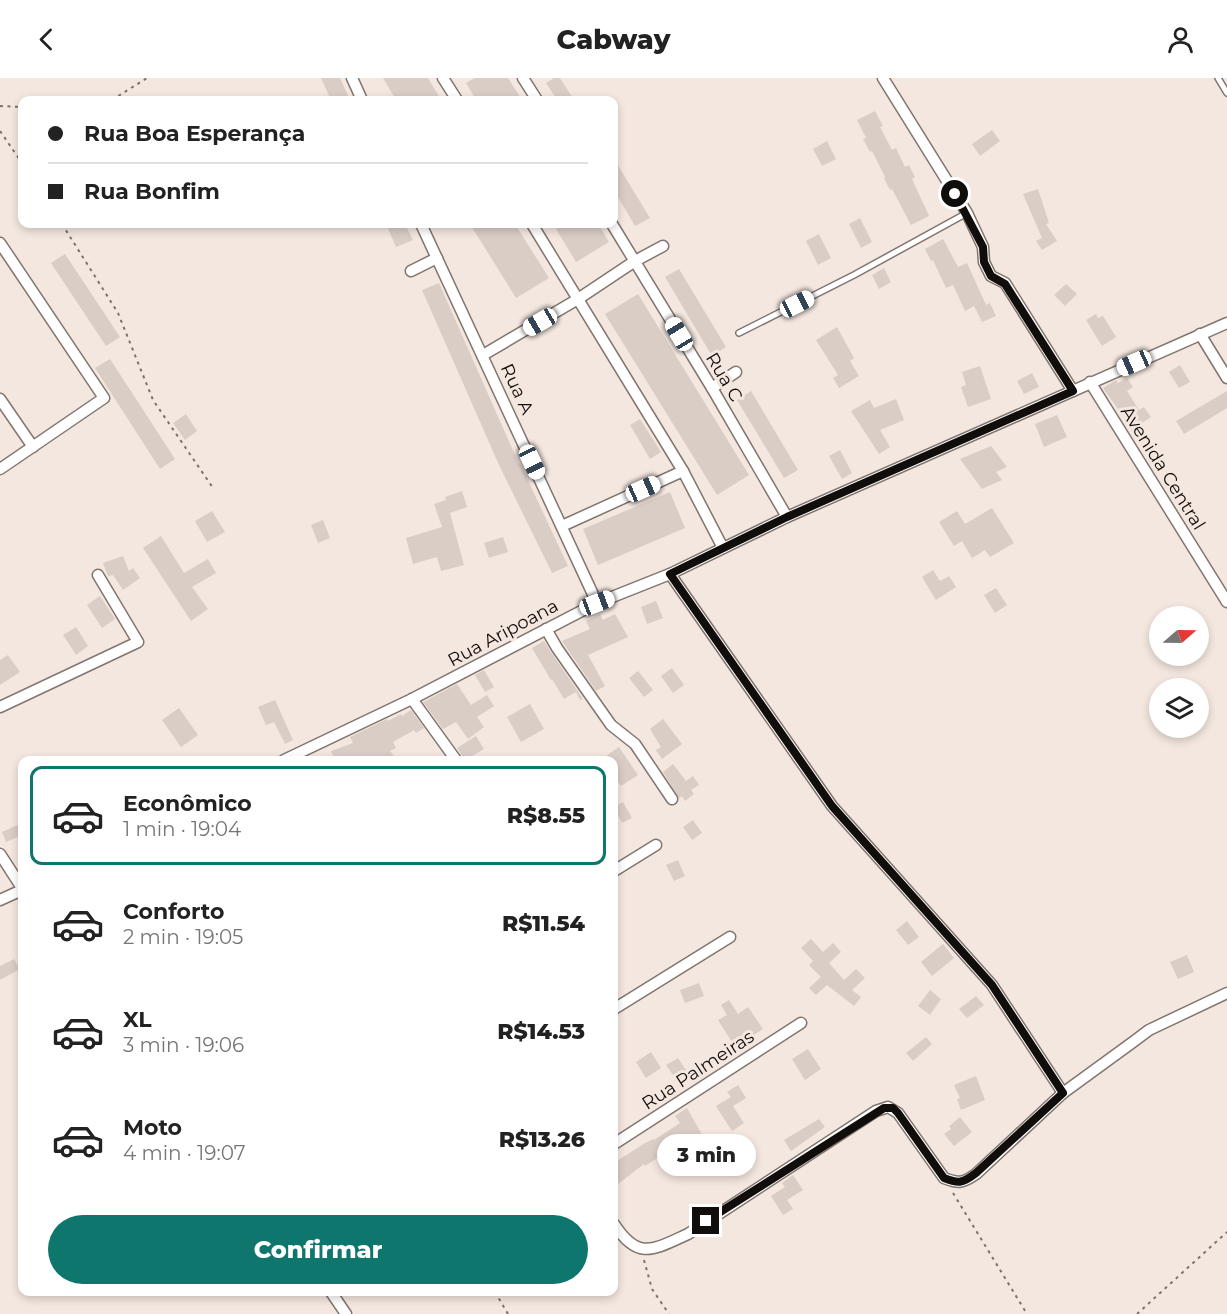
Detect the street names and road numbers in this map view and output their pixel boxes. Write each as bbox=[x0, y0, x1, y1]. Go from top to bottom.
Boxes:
street label: Rua C bbox=[701, 349, 747, 406]
street label: Rua A bbox=[496, 360, 538, 418]
street label: Avenida Central bbox=[1116, 402, 1210, 534]
street label: Rua Aripoana bbox=[444, 595, 562, 671]
street label: Rua Palmeiras bbox=[638, 1025, 758, 1114]

